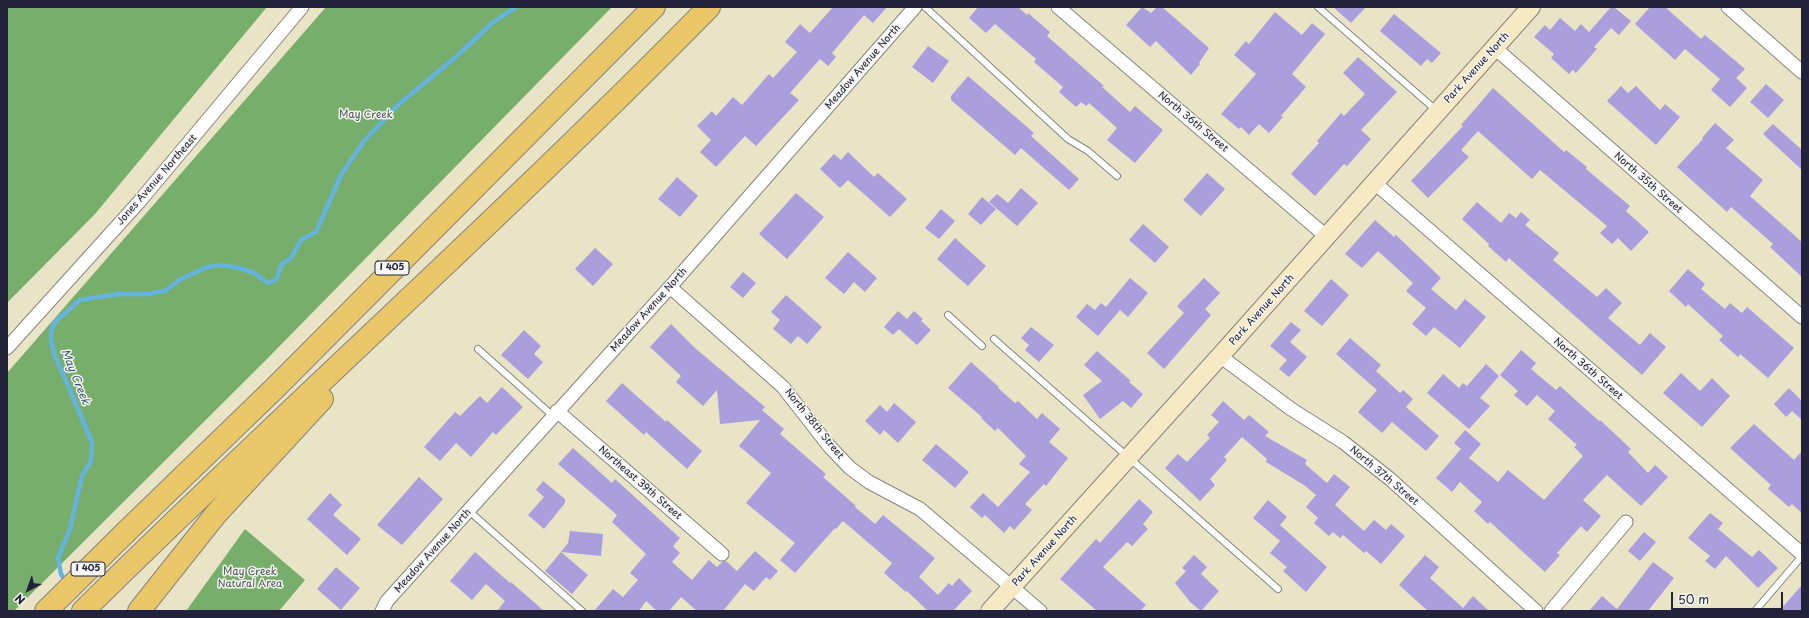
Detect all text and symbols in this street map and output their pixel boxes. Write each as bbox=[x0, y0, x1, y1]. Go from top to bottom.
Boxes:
street label: Meadow Avenue North bbox=[823, 22, 903, 112]
street label: Park Avenue North bbox=[1442, 30, 1512, 106]
street label: North 36th Street bbox=[1155, 89, 1231, 155]
park label: May Creek bbox=[339, 109, 393, 121]
street label: Jones Avenue Northeast bbox=[114, 132, 200, 228]
street label: North 35th Street bbox=[1611, 150, 1685, 216]
road number: I 405 bbox=[375, 261, 409, 275]
street label: Meadow Avenue North bbox=[608, 266, 690, 354]
street label: Park Avenue North bbox=[1227, 272, 1297, 348]
street label: North 36th Street bbox=[1551, 336, 1625, 402]
water label: May Creek bbox=[58, 347, 92, 407]
street label: North 38th Street bbox=[782, 386, 846, 462]
street label: Northeast 39th Street bbox=[596, 444, 684, 522]
street label: North 37th Street bbox=[1347, 444, 1421, 508]
street label: Meadow Avenue North bbox=[392, 507, 474, 595]
street label: Park Avenue North bbox=[1010, 513, 1080, 589]
road number: I 405 bbox=[71, 562, 105, 576]
park label: May Creek Natural Area bbox=[218, 566, 282, 590]
north arrow bbox=[8, 570, 48, 610]
scale bar bbox=[1673, 584, 1785, 610]
text: N bbox=[11, 590, 29, 609]
text: 50 m bbox=[1678, 590, 1709, 608]

